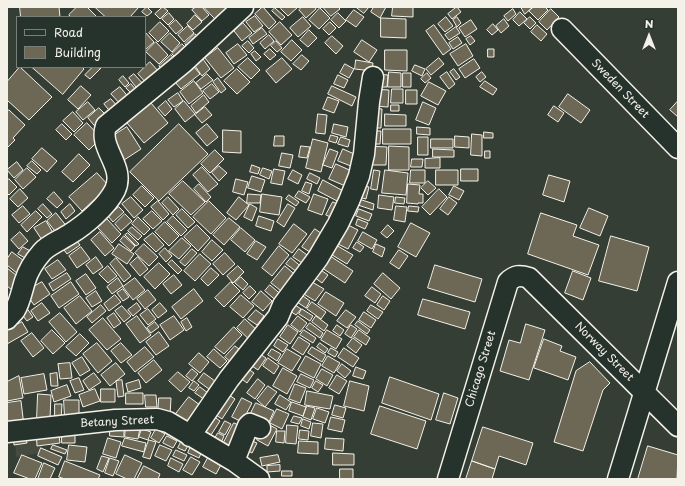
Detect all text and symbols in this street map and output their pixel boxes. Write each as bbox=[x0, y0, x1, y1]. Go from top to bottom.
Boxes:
text: N bbox=[645, 15, 653, 32]
legend bbox=[16, 16, 146, 68]
north arrow bbox=[629, 16, 669, 56]
text: Road bbox=[54, 23, 83, 41]
text: Building bbox=[54, 43, 101, 61]
street label: Sweden Street bbox=[589, 57, 651, 121]
street label: Norway Street bbox=[572, 320, 636, 384]
street label: Chicago Street bbox=[463, 329, 499, 409]
street label: Betany Street bbox=[80, 413, 154, 431]

